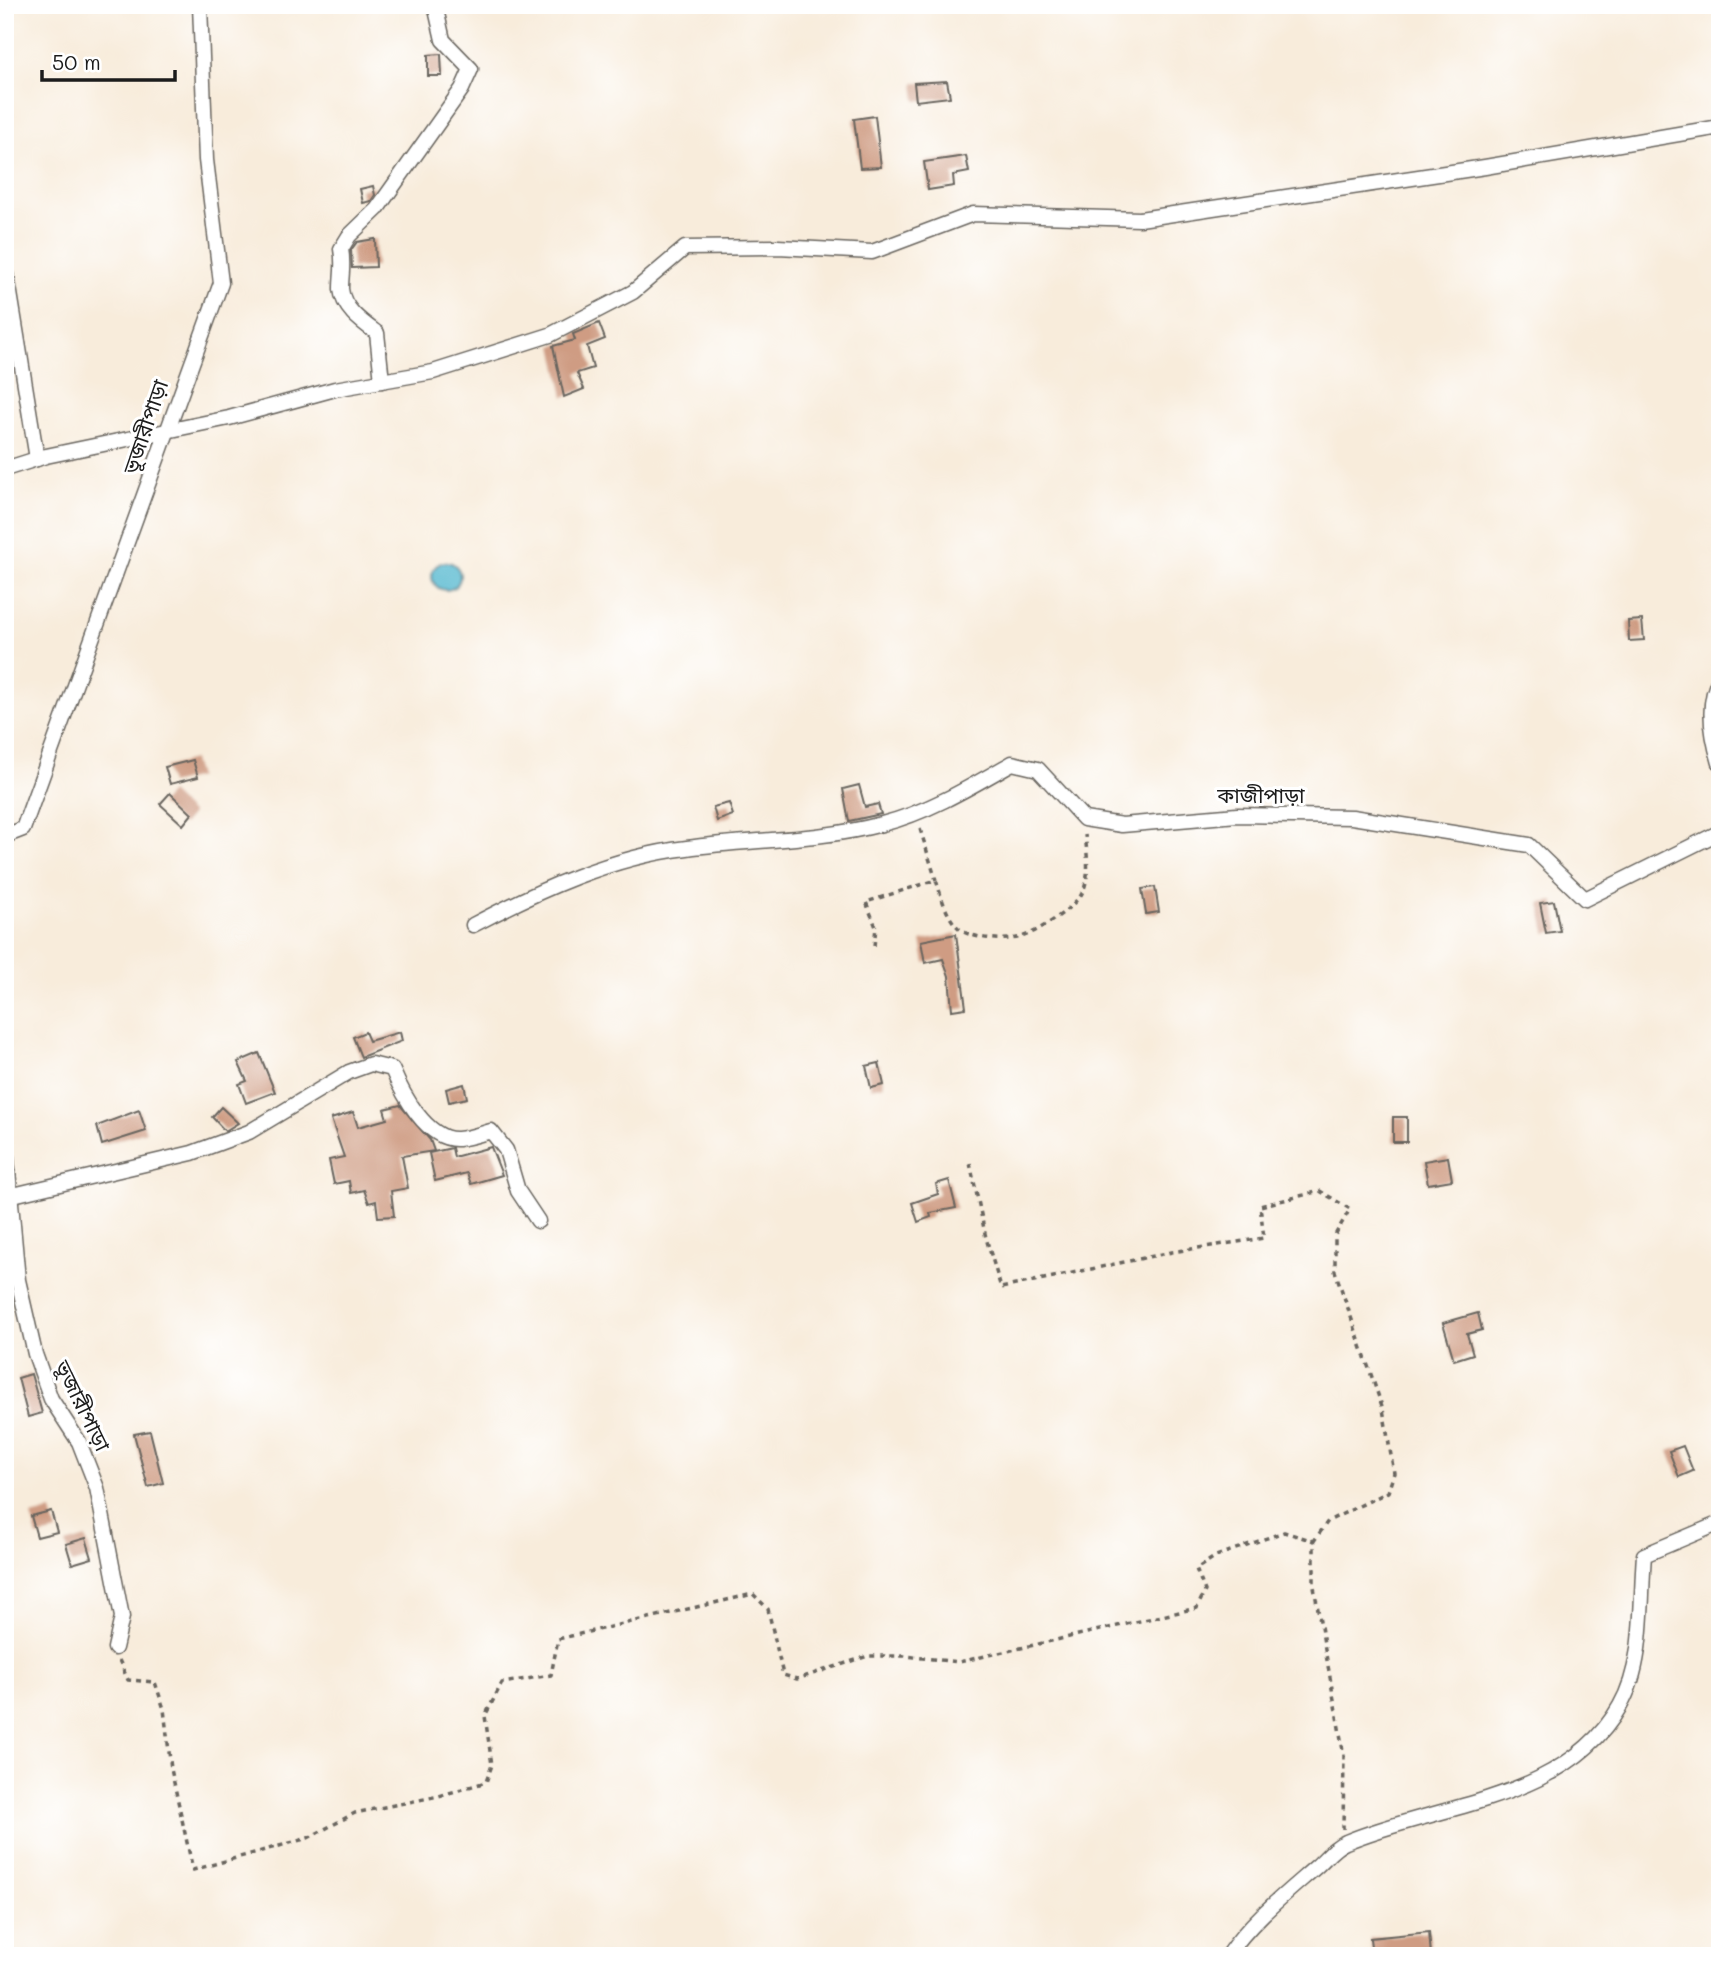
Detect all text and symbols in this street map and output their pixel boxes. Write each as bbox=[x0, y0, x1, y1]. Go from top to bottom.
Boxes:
scale bar bbox=[42, 38, 175, 82]
text: 50 m bbox=[52, 48, 101, 75]
street label: ভূজারীপাড়া bbox=[116, 376, 174, 478]
street label: কাজীপাড়া bbox=[1216, 781, 1305, 808]
street label: ভূজারীপাড়া bbox=[49, 1355, 117, 1456]

